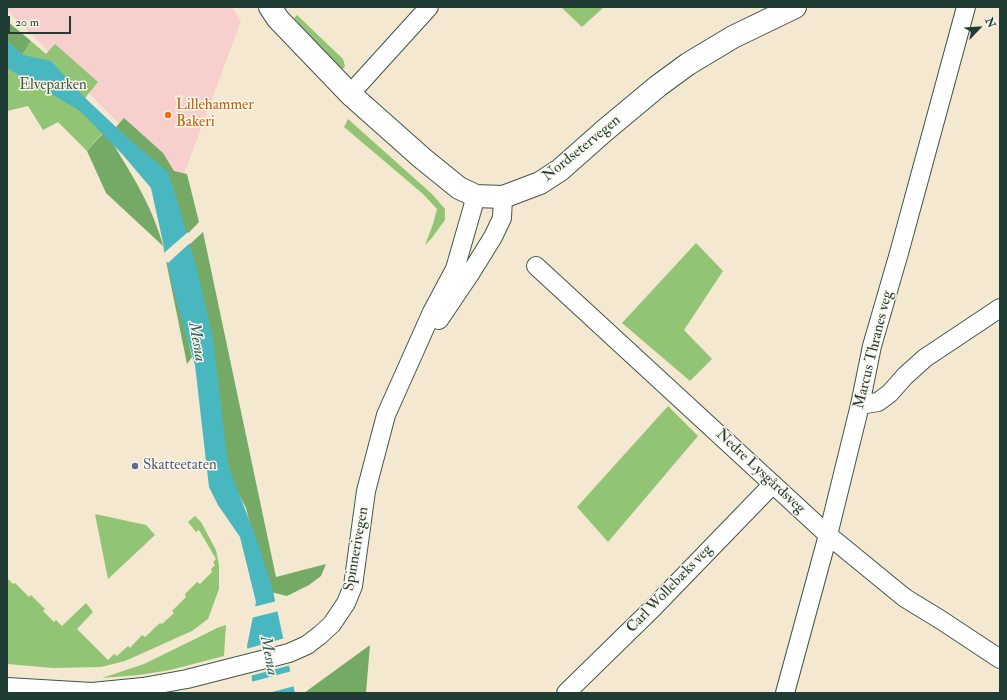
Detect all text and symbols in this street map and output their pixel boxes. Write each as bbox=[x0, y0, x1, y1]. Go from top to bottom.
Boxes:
scale bar bbox=[10, 8, 73, 34]
north arrow bbox=[959, 8, 999, 48]
text: 20 m bbox=[15, 15, 39, 30]
text: N bbox=[982, 15, 998, 30]
park label: Elveparken bbox=[19, 77, 87, 95]
place label: Lillehammer Bakeri bbox=[176, 97, 254, 132]
marker: Lillehammer Bakeri bbox=[163, 110, 173, 120]
street label: Nordsetervegen bbox=[539, 112, 625, 186]
street label: Marcus Thranes veg bbox=[851, 289, 897, 411]
water label: Mesna bbox=[183, 321, 209, 363]
street label: Nedre Lysgårdsveg bbox=[712, 426, 808, 518]
place label: Skatteetaten bbox=[143, 457, 217, 475]
marker: Skatteetaten bbox=[130, 461, 140, 471]
street label: Spinnerivegen bbox=[341, 506, 373, 592]
street label: Carl Wollebæks veg bbox=[623, 541, 717, 637]
water label: Mesna bbox=[255, 635, 281, 677]

